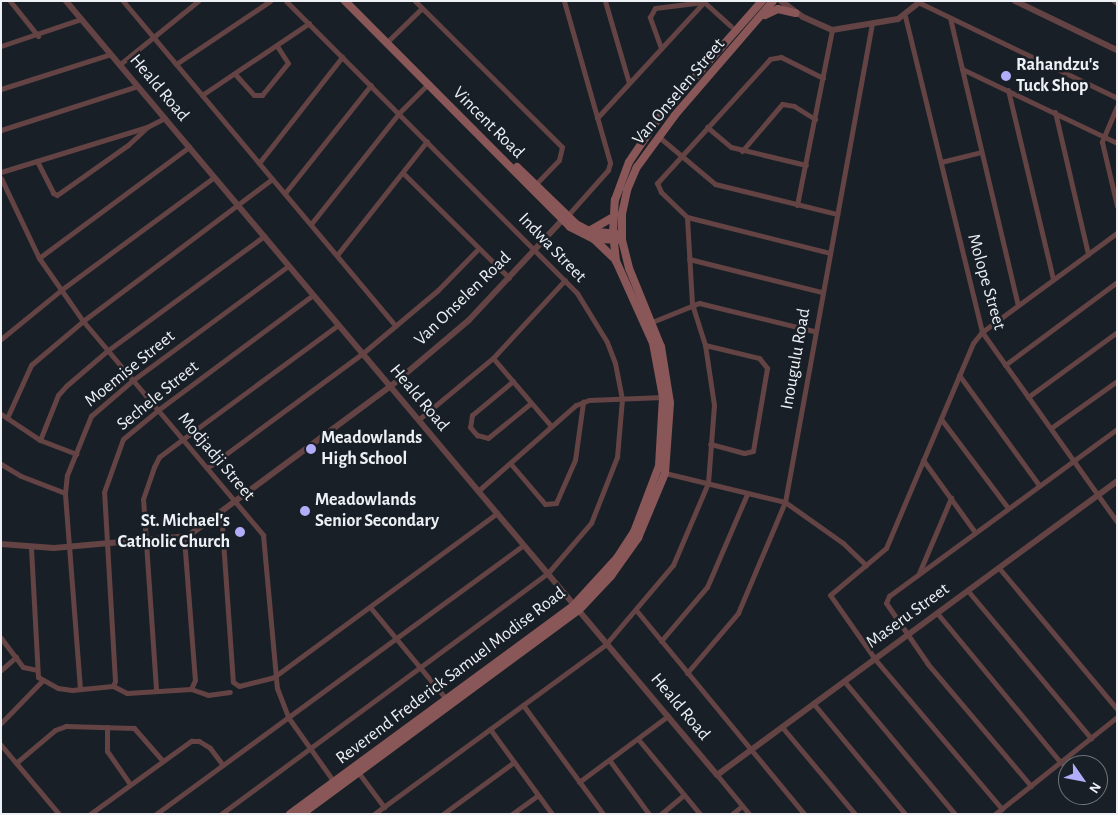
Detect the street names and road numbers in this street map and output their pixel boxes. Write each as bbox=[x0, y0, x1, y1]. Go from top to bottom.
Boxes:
street label: Van Onselen Street bbox=[628, 34, 730, 150]
street label: Heald Road bbox=[125, 50, 193, 126]
street label: Vincent Road bbox=[448, 83, 528, 163]
street label: Indwa Street bbox=[513, 209, 591, 287]
street label: Molope Street bbox=[962, 232, 1010, 332]
street label: Van Onselen Road bbox=[410, 247, 516, 351]
street label: Inougulu Road bbox=[776, 307, 816, 411]
street label: Moemise Street bbox=[80, 326, 180, 412]
street label: Sechele Street bbox=[113, 356, 203, 436]
street label: Heald Road bbox=[385, 360, 453, 436]
street label: Modjadji Street bbox=[173, 408, 259, 506]
street label: Maseru Street bbox=[862, 579, 954, 653]
street label: Reverend Frederick Samuel Modise Road bbox=[332, 583, 570, 769]
street label: Heald Road bbox=[646, 669, 714, 745]

